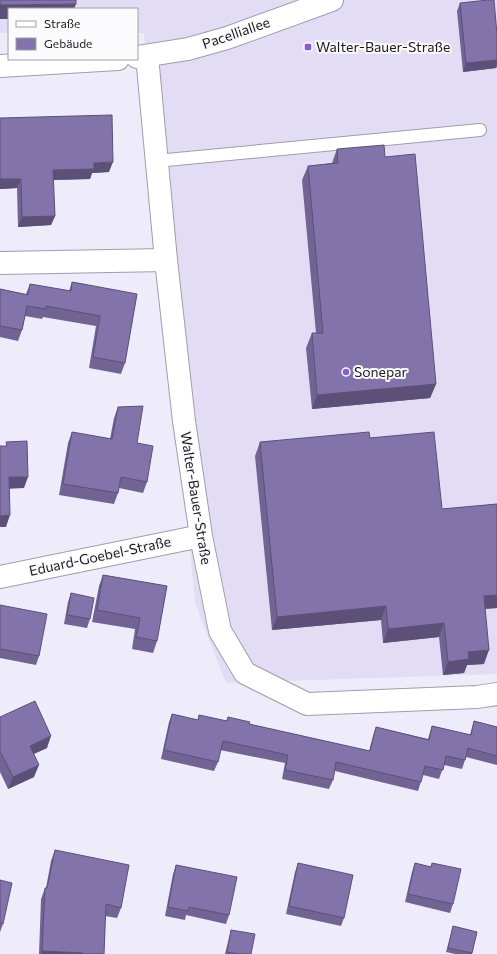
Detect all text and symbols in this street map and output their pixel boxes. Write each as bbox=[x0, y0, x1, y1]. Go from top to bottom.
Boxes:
legend bbox=[8, 8, 138, 60]
street label: Pacelliallee bbox=[200, 13, 272, 52]
text: Straße bbox=[44, 16, 80, 30]
text: Gebäude bbox=[44, 36, 92, 50]
place label: Walter-Bauer-Straße bbox=[316, 38, 450, 55]
marker: Walter-Bauer-Straße bbox=[303, 42, 313, 52]
place label: Sonepar bbox=[354, 363, 408, 380]
marker: Sonepar bbox=[341, 367, 351, 377]
street label: Walter-Bauer-Straße bbox=[178, 430, 215, 566]
street label: Eduard-Goebel-Straße bbox=[27, 532, 172, 579]

